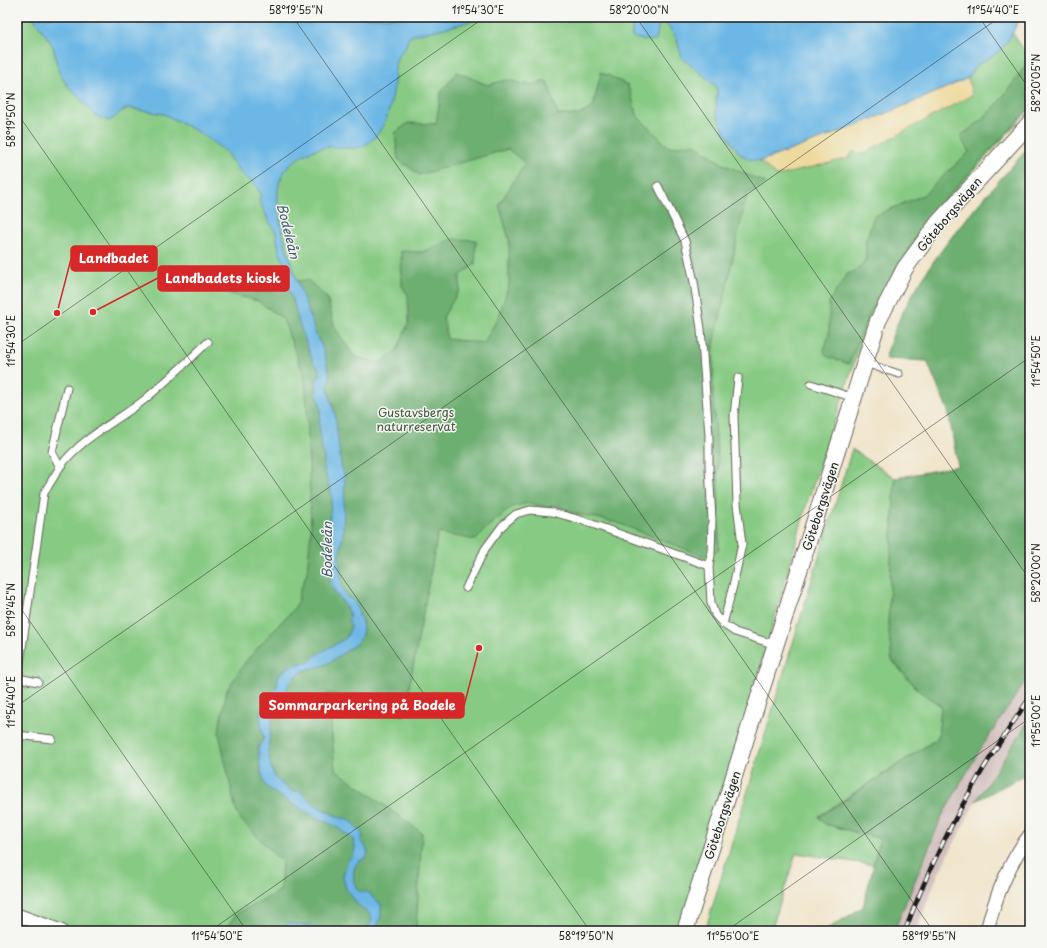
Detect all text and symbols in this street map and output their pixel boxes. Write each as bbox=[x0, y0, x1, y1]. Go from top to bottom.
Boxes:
text: 58°19'55"N bbox=[269, 2, 323, 17]
text: 11°54'30"E bbox=[452, 2, 504, 17]
text: 58°20'00"N bbox=[609, 2, 669, 17]
text: 11°54'40"E bbox=[967, 2, 1019, 17]
text: 58°20'05"N bbox=[1028, 53, 1043, 112]
text: 58°19'50"N bbox=[3, 92, 18, 148]
street label: Göteborgsvägen bbox=[912, 173, 986, 255]
water label: Bodeleån bbox=[273, 201, 305, 261]
callout: Landbadet bbox=[71, 246, 157, 271]
text: Landbadet bbox=[79, 248, 149, 267]
callout: Landbadets kiosk bbox=[158, 266, 289, 291]
text: Landbadets kiosk bbox=[165, 268, 281, 287]
text: 11°54'30"E bbox=[3, 315, 18, 367]
text: 11°54'50"E bbox=[1028, 335, 1043, 387]
park label: Gustavsbergs naturreservat bbox=[376, 403, 456, 435]
street label: Göteborgsvägen bbox=[797, 459, 843, 553]
water label: Bodeleån bbox=[317, 521, 336, 578]
text: 58°20'00"N bbox=[1028, 543, 1043, 603]
text: 58°19'45"N bbox=[3, 583, 18, 637]
text: 11°54'40"E bbox=[3, 676, 18, 728]
callout: Sommarparkering på Bodele bbox=[260, 693, 464, 718]
text: Sommarparkering på Bodele bbox=[269, 695, 456, 714]
text: 11°55'00"E bbox=[1028, 695, 1043, 747]
street label: Göteborgsvägen bbox=[699, 768, 745, 862]
text: 11°54'50"E bbox=[191, 928, 243, 943]
text: 58°19'50"N bbox=[558, 928, 614, 943]
text: 11°55'00"E bbox=[707, 928, 759, 943]
text: 58°19'55"N bbox=[902, 928, 956, 943]

